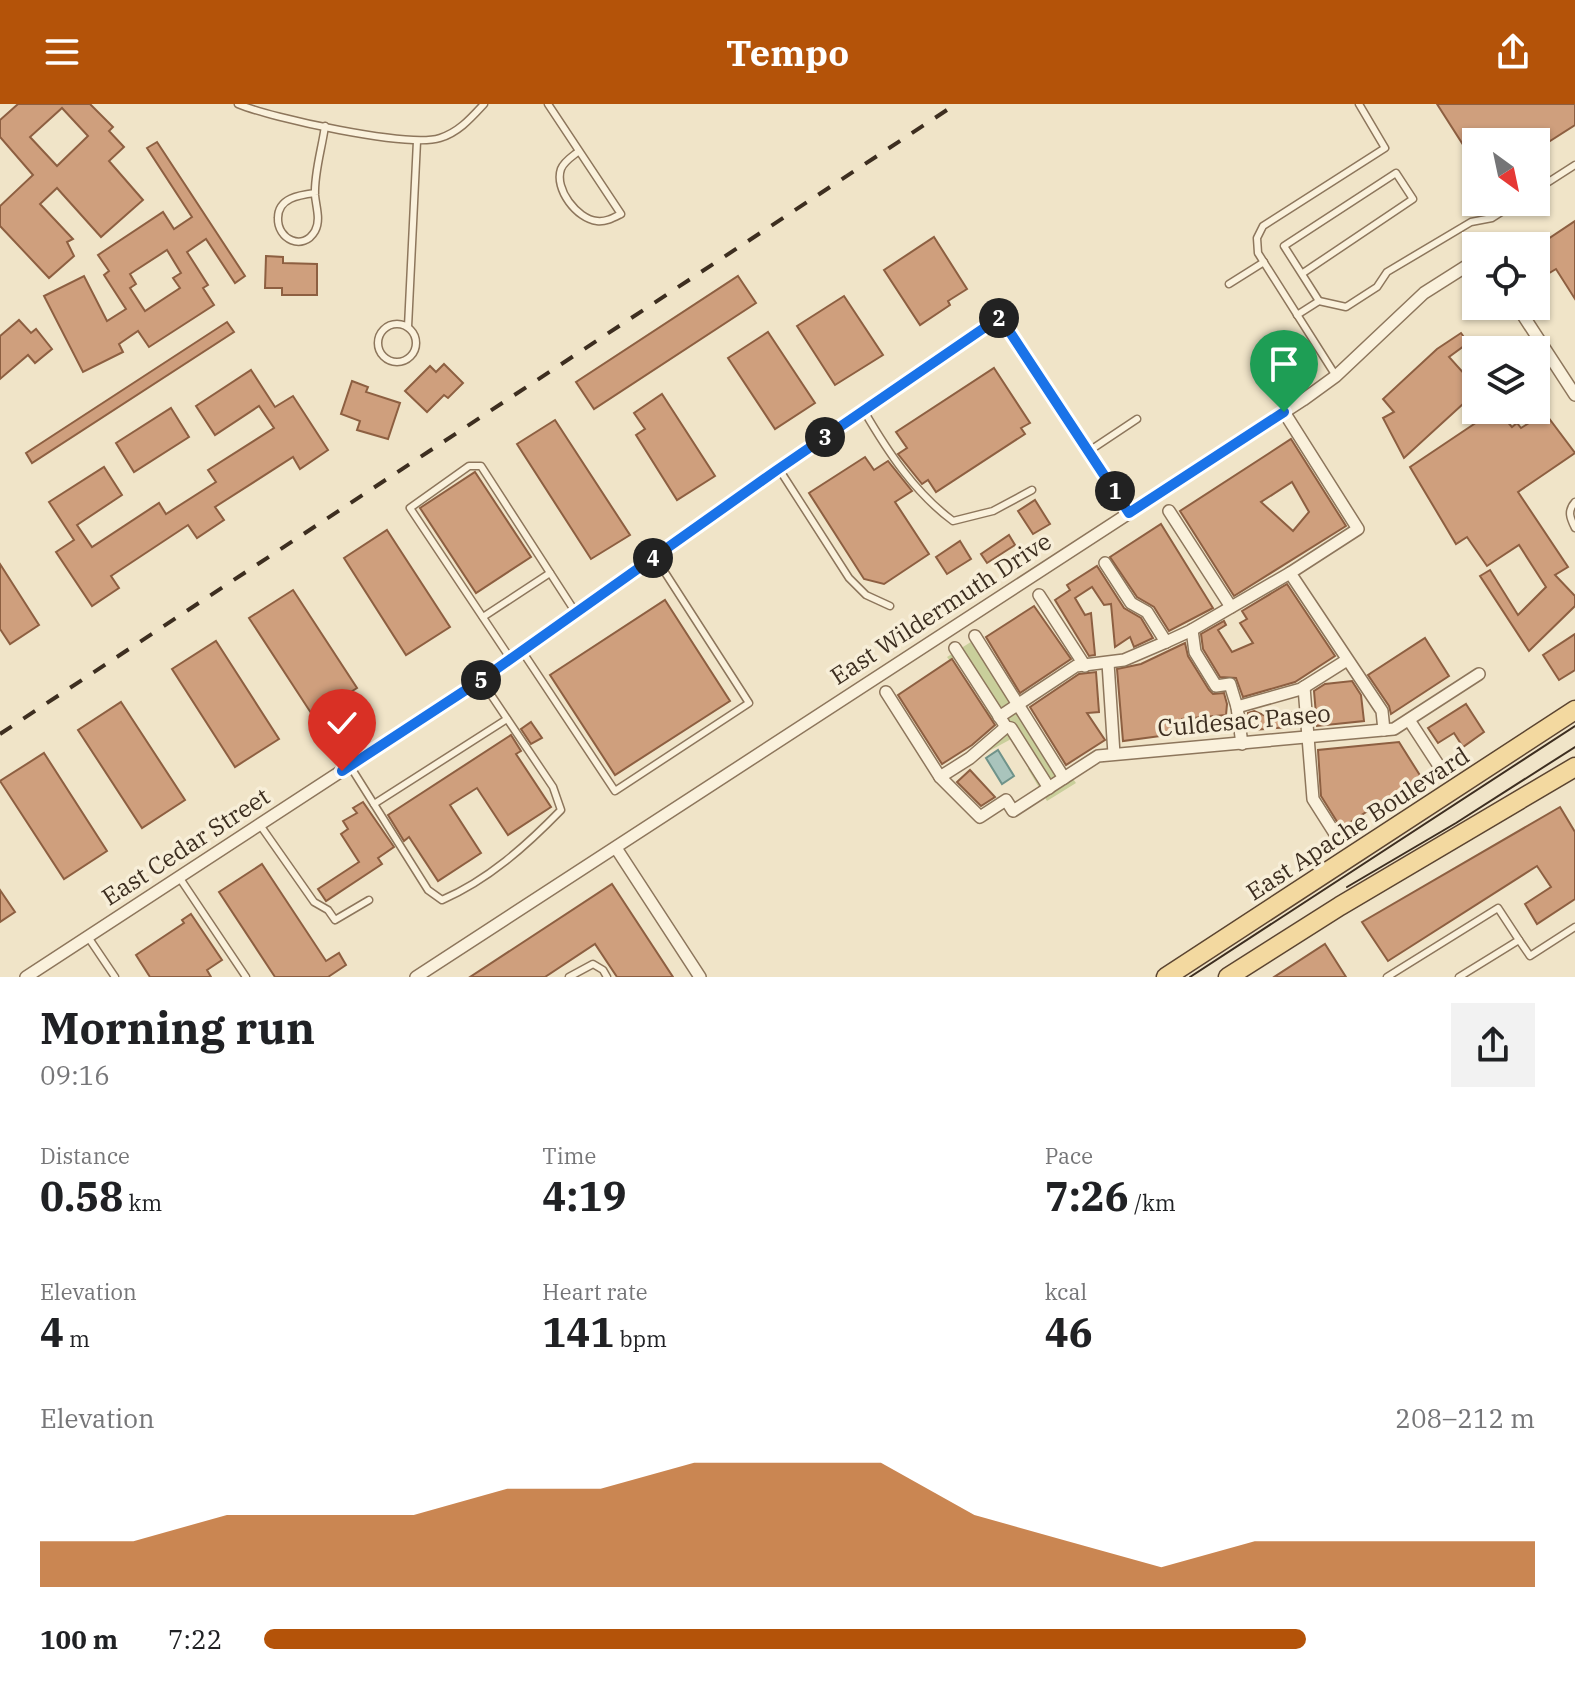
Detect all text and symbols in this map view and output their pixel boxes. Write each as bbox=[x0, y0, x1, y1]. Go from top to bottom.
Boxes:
text: Tempo bbox=[726, 29, 849, 76]
icon: menu bbox=[40, 30, 84, 74]
icon: share bbox=[1491, 30, 1535, 74]
north arrow bbox=[1462, 128, 1550, 216]
map controls bbox=[1462, 128, 1550, 424]
button: locate bbox=[1462, 232, 1550, 320]
pin: 2 bbox=[979, 298, 1019, 338]
text: 2 bbox=[992, 303, 1006, 332]
pin bbox=[1250, 330, 1318, 412]
button: layers bbox=[1462, 336, 1550, 424]
icon: arrive bbox=[1262, 342, 1306, 386]
pin: 3 bbox=[805, 417, 845, 457]
text: 3 bbox=[818, 422, 832, 451]
pin: 1 bbox=[1095, 471, 1135, 511]
text: 1 bbox=[1108, 476, 1122, 505]
street label: East Wildermuth Drive bbox=[824, 525, 1057, 692]
pin: 4 bbox=[633, 538, 673, 578]
text: 4 bbox=[646, 543, 660, 572]
pin: 5 bbox=[461, 660, 501, 700]
text: 5 bbox=[474, 665, 488, 694]
pin bbox=[308, 689, 376, 771]
street label: Culdesac Paseo bbox=[1156, 696, 1332, 744]
icon: check bbox=[320, 701, 364, 745]
street label: East Apache Boulevard bbox=[1240, 739, 1475, 907]
street label: East Cedar Street bbox=[95, 780, 275, 912]
text: Morning run bbox=[40, 999, 315, 1056]
button: share bbox=[1451, 1003, 1535, 1087]
text: 09:16 bbox=[40, 1058, 110, 1092]
text: Distance bbox=[40, 1141, 130, 1170]
text: Time bbox=[542, 1141, 596, 1170]
text: Pace bbox=[1045, 1141, 1093, 1170]
text: 0.58 bbox=[40, 1170, 123, 1222]
text: 4:19 bbox=[542, 1170, 626, 1222]
text: 7:26 bbox=[1045, 1170, 1129, 1222]
text: km bbox=[123, 1188, 162, 1217]
text: /km bbox=[1129, 1188, 1176, 1217]
text: Elevation bbox=[40, 1277, 137, 1306]
text: Heart rate bbox=[542, 1277, 648, 1306]
text: kcal bbox=[1045, 1277, 1087, 1306]
text: 4 bbox=[40, 1306, 64, 1358]
text: 141 bbox=[542, 1306, 614, 1358]
text: 46 bbox=[1045, 1306, 1093, 1358]
text: m bbox=[64, 1324, 90, 1353]
text: bpm bbox=[614, 1324, 667, 1353]
text: Elevation bbox=[40, 1401, 155, 1435]
text: 208–212 m bbox=[1395, 1401, 1535, 1435]
text: 100 m bbox=[40, 1622, 118, 1656]
text: 7:22 bbox=[168, 1622, 222, 1656]

